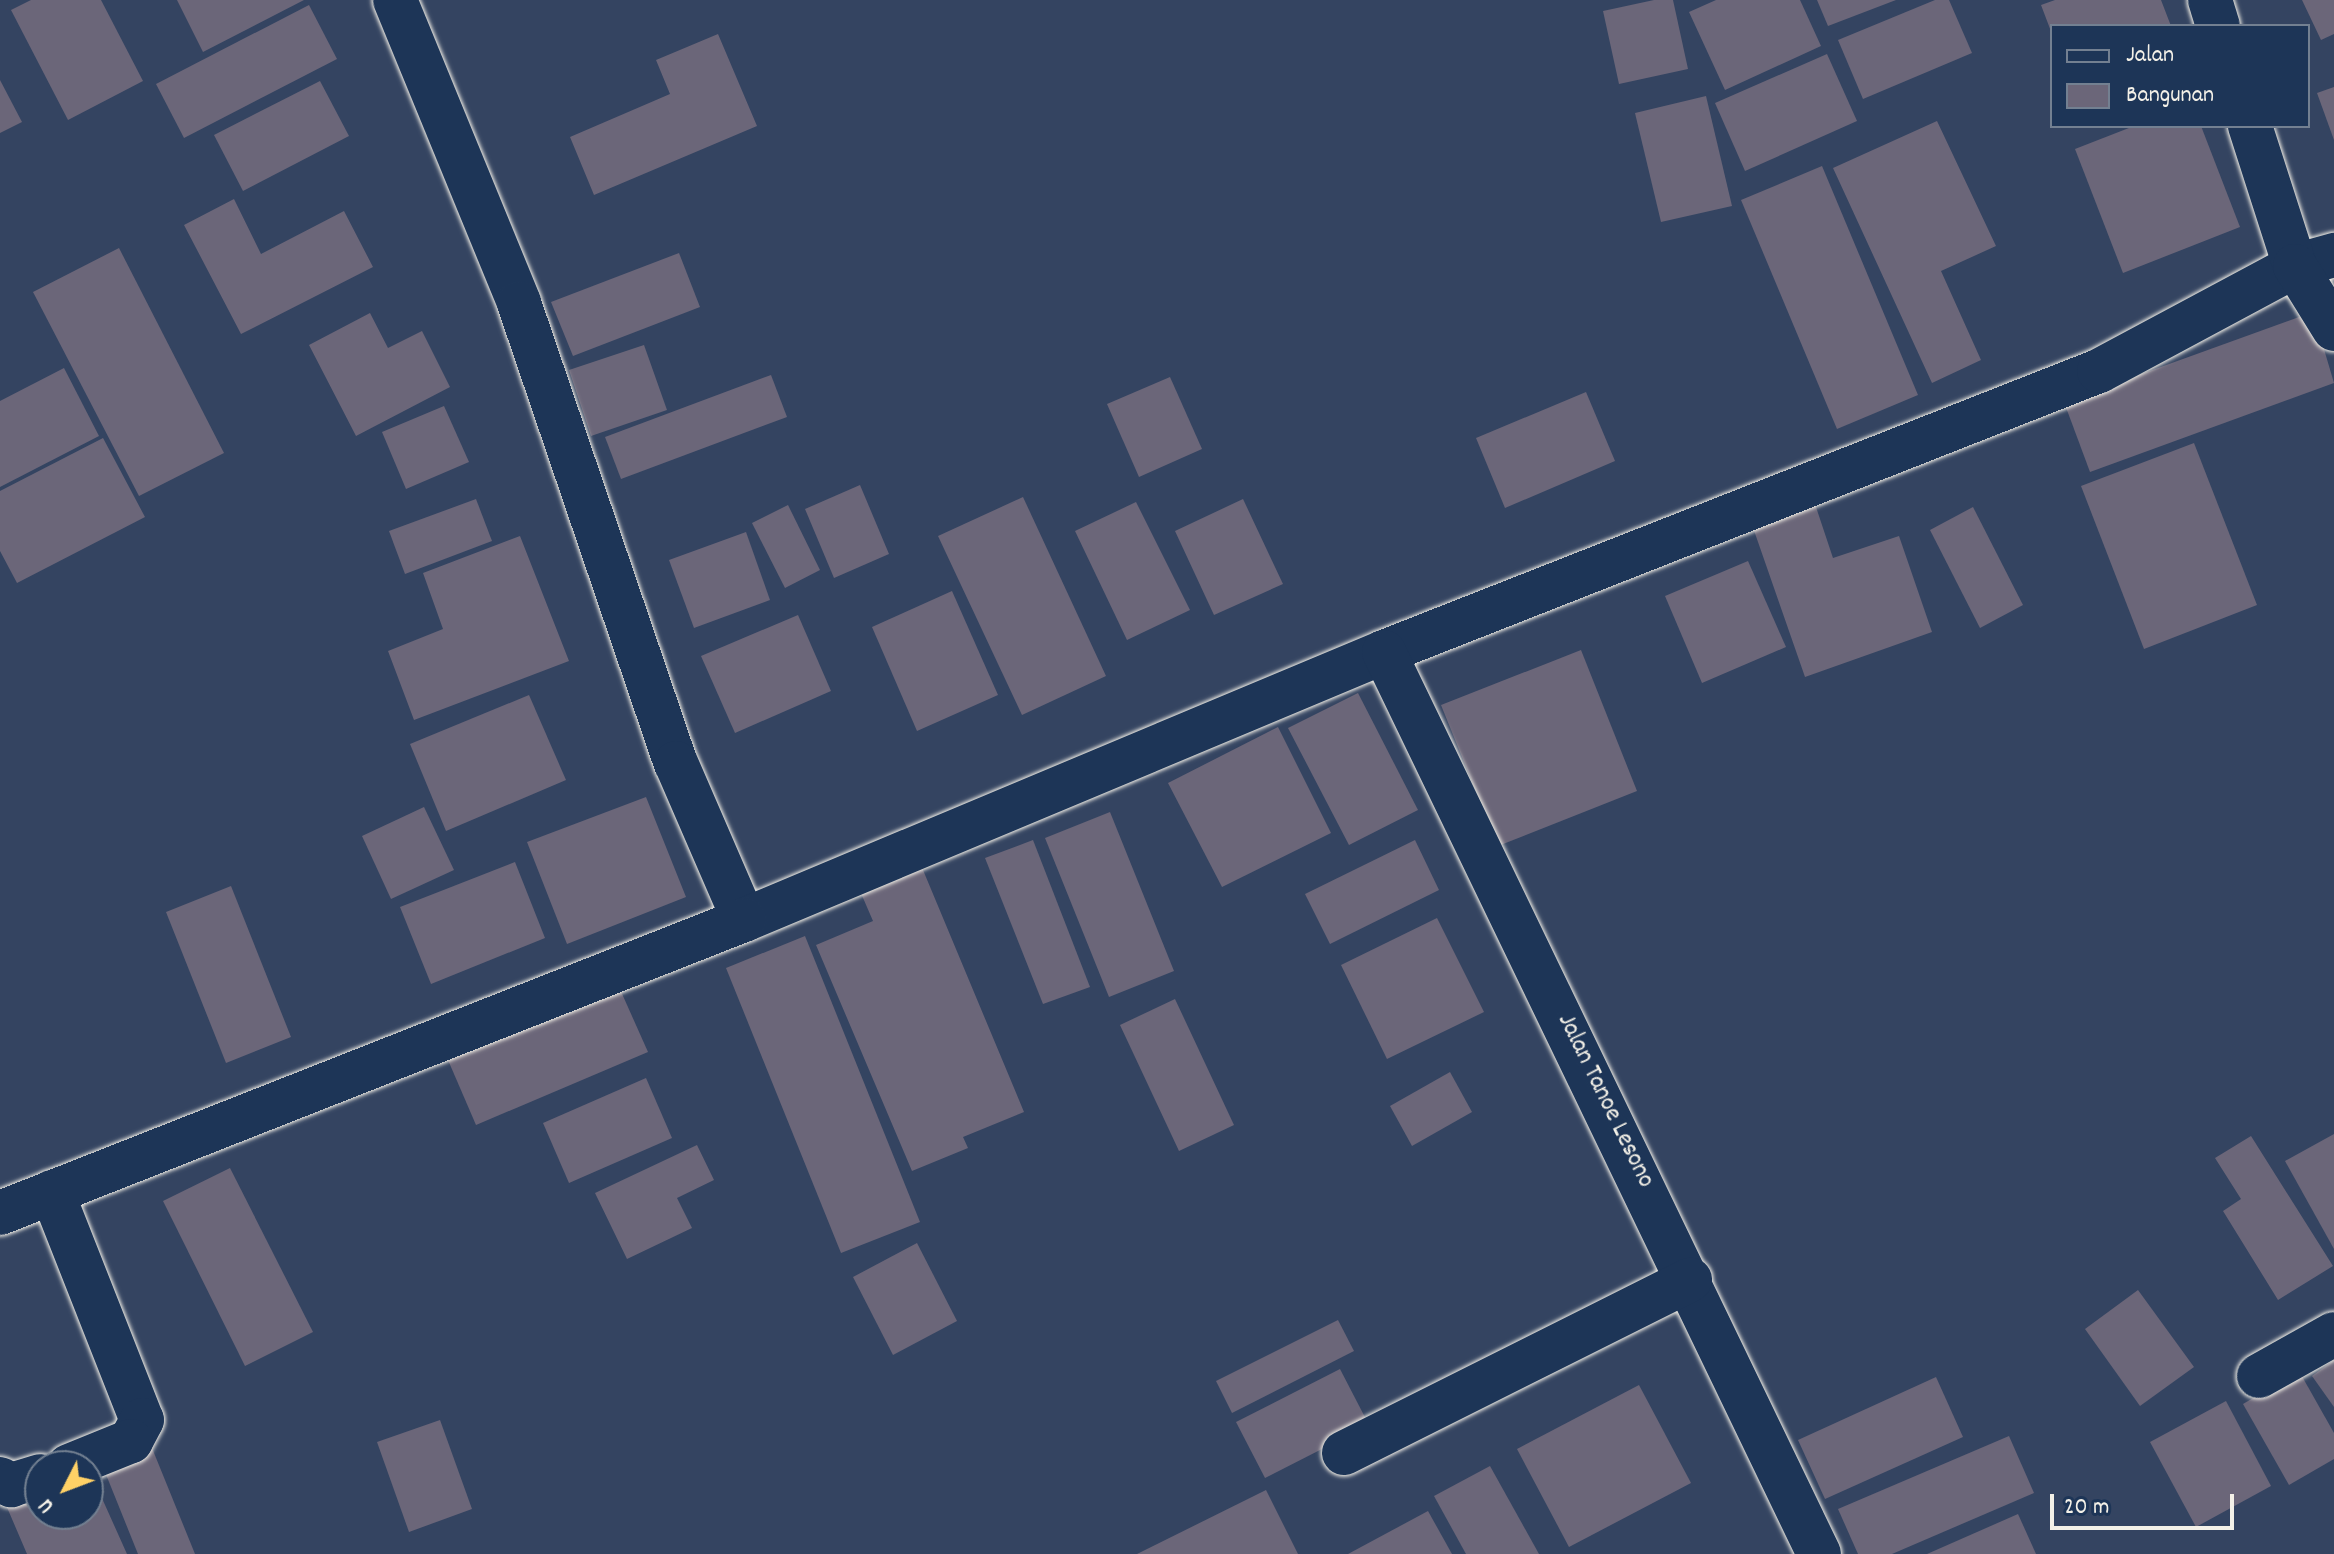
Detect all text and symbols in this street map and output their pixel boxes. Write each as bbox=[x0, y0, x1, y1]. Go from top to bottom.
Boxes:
legend bbox=[2050, 24, 2310, 128]
text: Jalan bbox=[2126, 39, 2174, 73]
text: Bangunan bbox=[2126, 79, 2214, 113]
street label: Jalan Tanoe Lesono bbox=[1549, 1009, 1661, 1193]
north arrow bbox=[24, 1450, 104, 1530]
scale bar bbox=[2054, 1478, 2238, 1528]
text: U bbox=[32, 1491, 62, 1519]
text: 20 m bbox=[2064, 1491, 2110, 1525]

